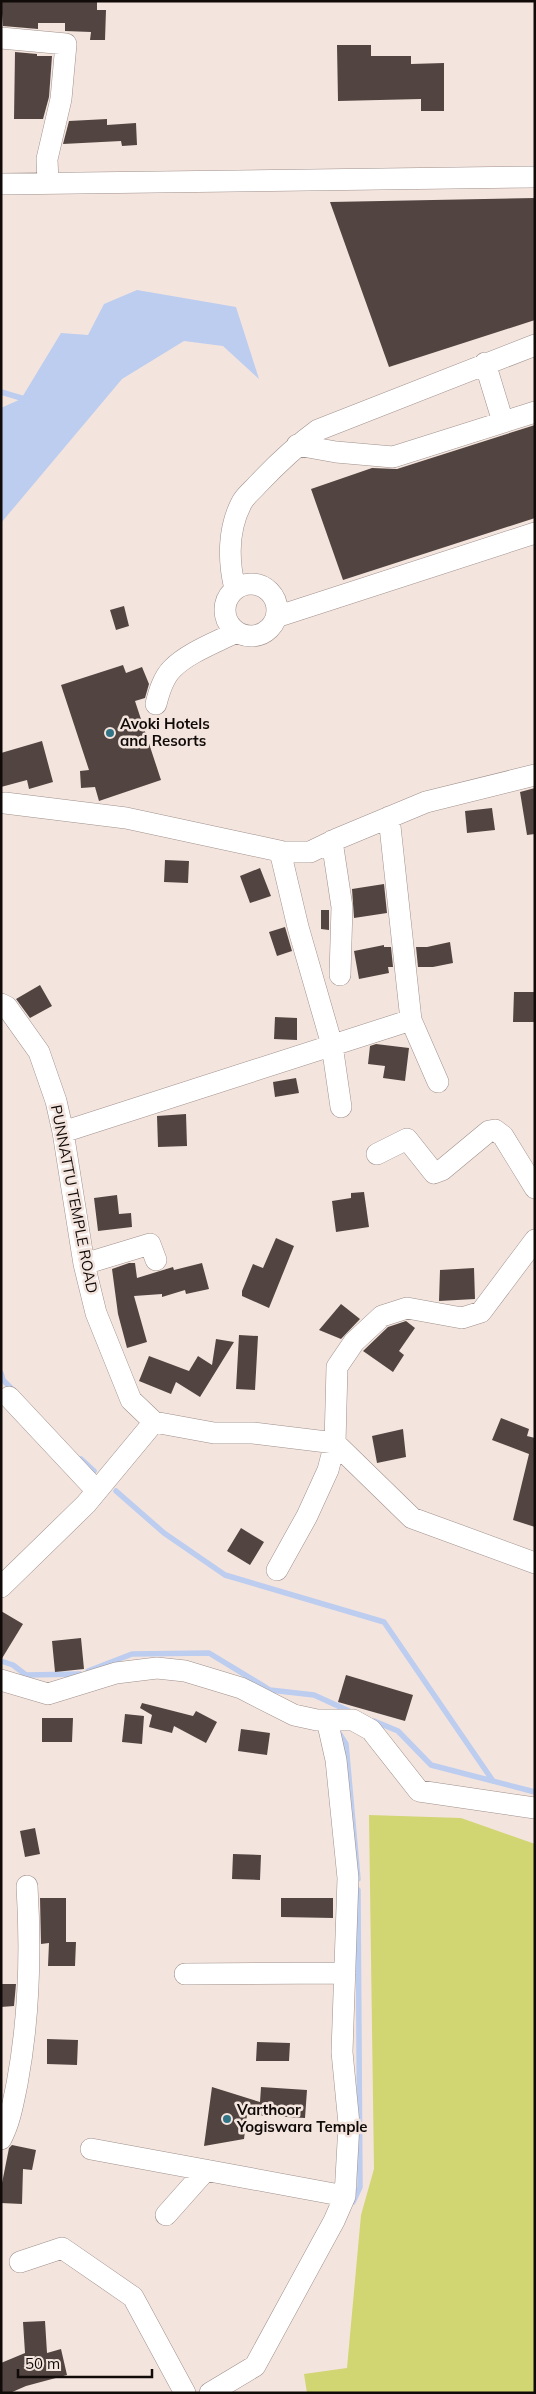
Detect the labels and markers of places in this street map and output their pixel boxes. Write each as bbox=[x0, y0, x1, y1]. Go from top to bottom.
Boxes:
place label: Avoki Hotels and Resorts bbox=[120, 714, 210, 750]
marker: Avoki Hotels and Resorts bbox=[104, 727, 116, 739]
place label: Varthoor Yogiswara Temple bbox=[236, 2100, 368, 2136]
marker: Varthoor Yogiswara Temple bbox=[221, 2113, 233, 2125]

